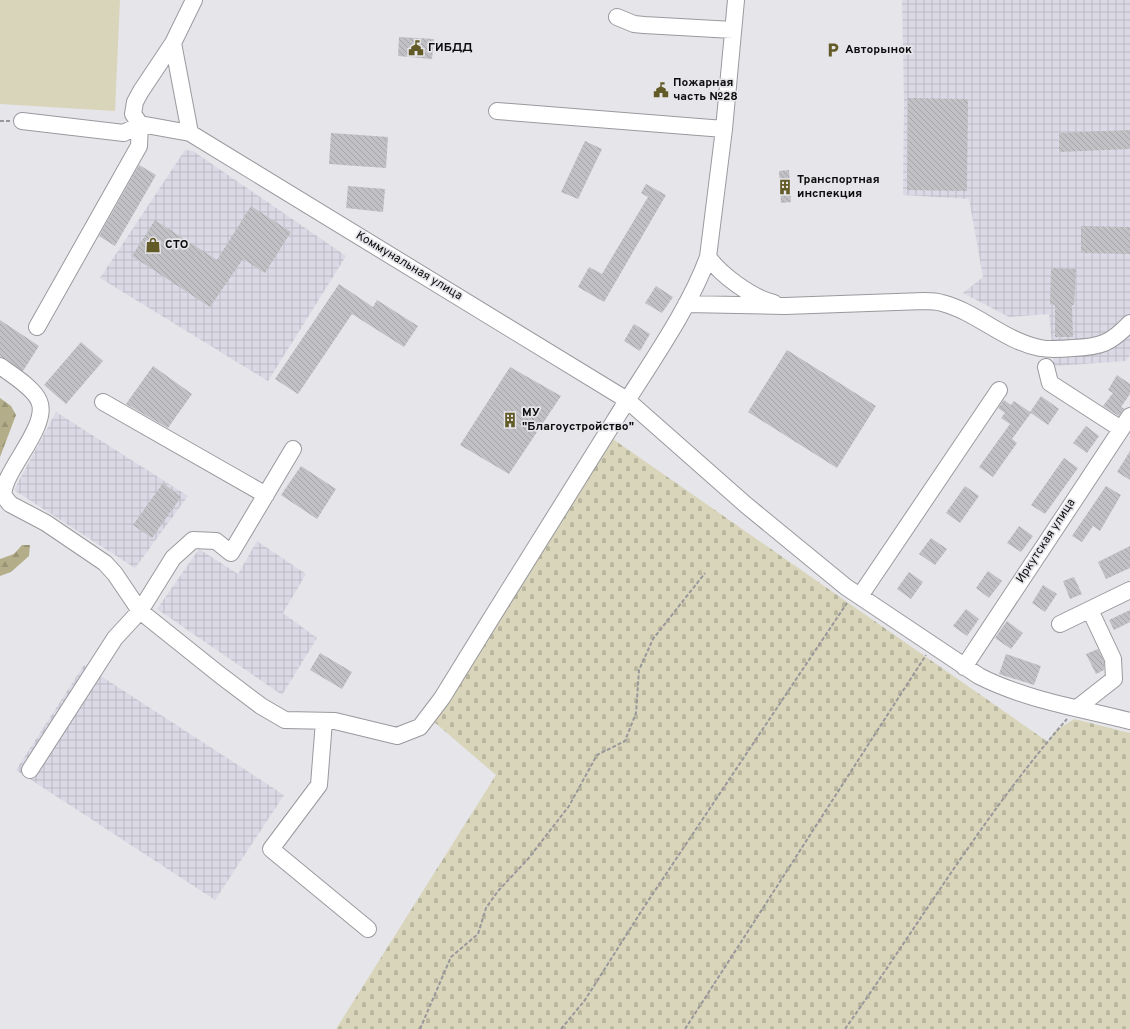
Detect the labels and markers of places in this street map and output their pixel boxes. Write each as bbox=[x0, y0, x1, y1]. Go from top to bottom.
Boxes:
public building icon: ГИБДД bbox=[407, 39, 425, 57]
place label: ГИБДД bbox=[428, 40, 473, 56]
parking icon: Авторынок bbox=[824, 41, 842, 59]
place label: Авторынок bbox=[845, 42, 912, 58]
place label: Пожарная часть №28 bbox=[673, 75, 738, 105]
public building icon: Пожарная часть №28 bbox=[652, 81, 670, 99]
place label: Транспортная инспекция bbox=[797, 172, 880, 202]
building icon: Транспортная инспекция bbox=[776, 178, 794, 196]
shop icon: СТО bbox=[144, 236, 162, 254]
place label: СТО bbox=[165, 237, 189, 253]
place label: МУ "Благоустройство" bbox=[522, 405, 634, 435]
building icon: МУ "Благоустройство" bbox=[501, 411, 519, 429]

